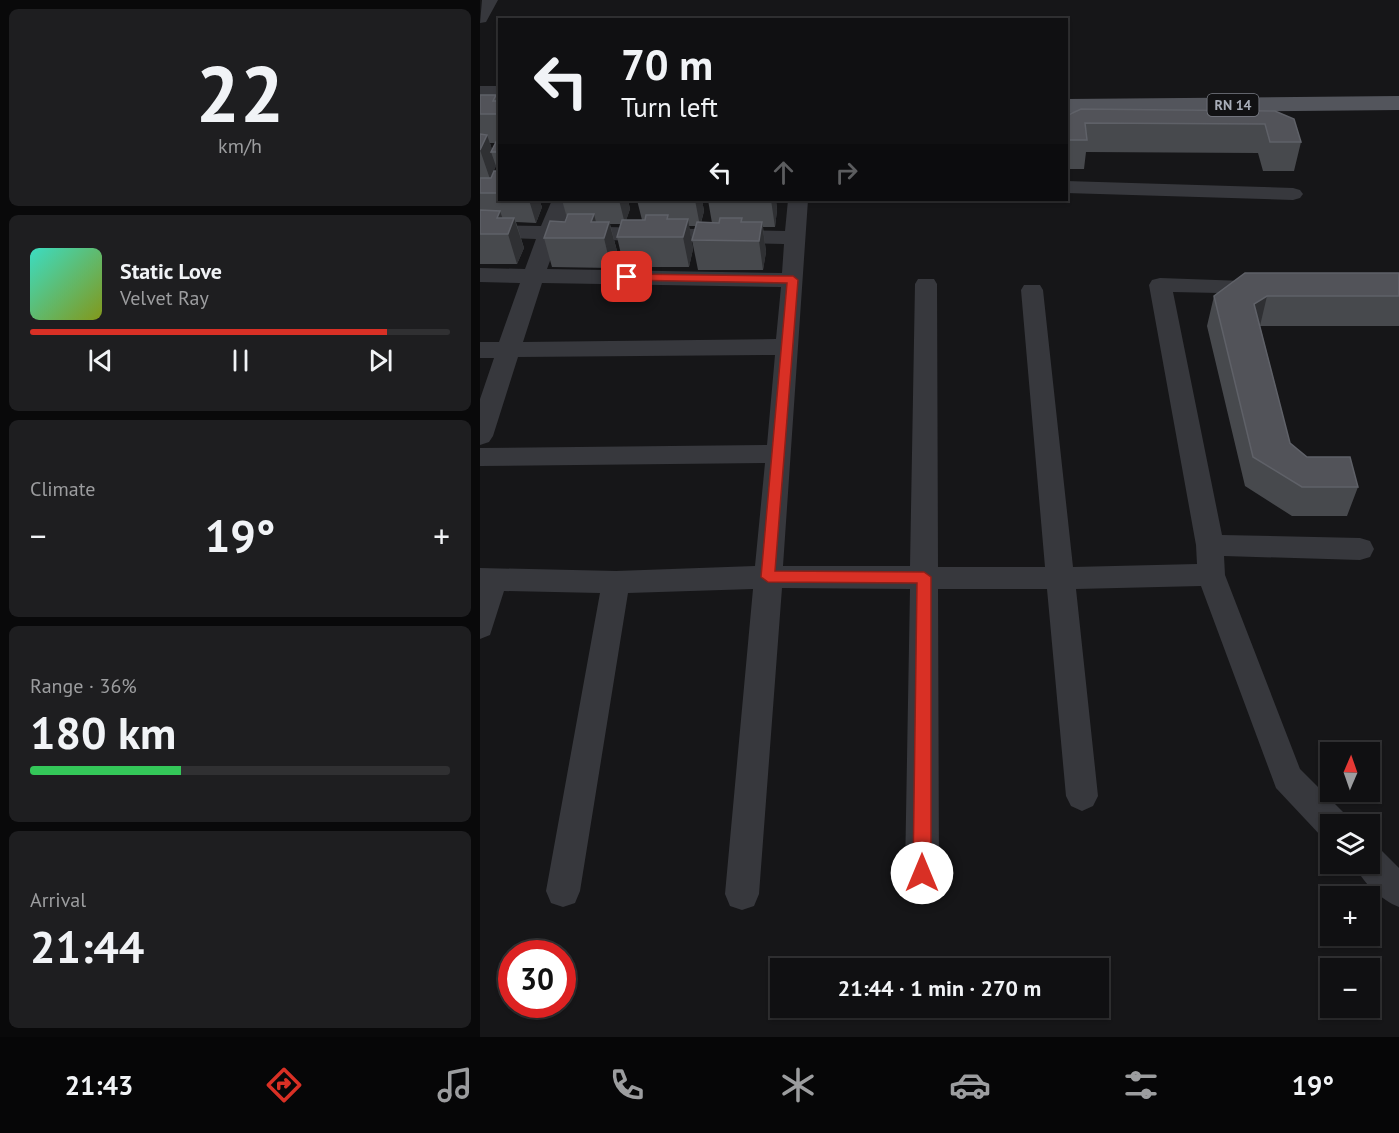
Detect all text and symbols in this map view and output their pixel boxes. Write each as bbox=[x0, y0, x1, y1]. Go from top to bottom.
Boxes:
text: 70 m bbox=[621, 37, 713, 92]
icon: left bbox=[522, 42, 600, 120]
text: 22 bbox=[196, 43, 284, 144]
text: Turn left bbox=[621, 90, 718, 124]
road number: RN 14 bbox=[1208, 94, 1258, 116]
text: km/h bbox=[218, 133, 262, 159]
icon: left bbox=[704, 156, 737, 189]
icon: ahead bbox=[767, 156, 800, 189]
icon: right bbox=[830, 156, 863, 189]
pin bbox=[601, 251, 652, 302]
text: Static Love bbox=[120, 257, 222, 285]
icon: arrive bbox=[610, 260, 643, 293]
text: Velvet Ray bbox=[120, 285, 209, 311]
icon: previous bbox=[84, 344, 117, 377]
icon: pause bbox=[224, 344, 257, 377]
icon: next bbox=[364, 344, 397, 377]
text: Climate bbox=[30, 476, 96, 502]
text: 19° bbox=[205, 506, 275, 564]
text: − bbox=[30, 514, 47, 557]
text: + bbox=[433, 514, 450, 557]
text: Range · 36% bbox=[30, 673, 137, 699]
text: 180 km bbox=[30, 703, 176, 761]
north arrow bbox=[1320, 742, 1380, 802]
map controls bbox=[1320, 742, 1380, 1018]
button: layers bbox=[1320, 814, 1380, 874]
position arrow bbox=[890, 841, 954, 905]
button: + bbox=[1320, 886, 1380, 946]
text: Arrival bbox=[30, 887, 86, 913]
text: 21:44 bbox=[30, 917, 144, 975]
speed limit sign: 30 bbox=[498, 940, 576, 1018]
button: − bbox=[1320, 958, 1380, 1018]
text: 21:44 · 1 min · 270 m bbox=[838, 974, 1041, 1002]
icon: directions bbox=[263, 1064, 305, 1106]
icon: music bbox=[434, 1064, 476, 1106]
icon: phone bbox=[606, 1064, 648, 1106]
icon: climate bbox=[777, 1064, 819, 1106]
icon: car bbox=[949, 1064, 991, 1106]
icon: filters bbox=[1120, 1064, 1162, 1106]
text: 21:43 bbox=[65, 1068, 133, 1102]
text: 19° bbox=[1292, 1068, 1334, 1102]

